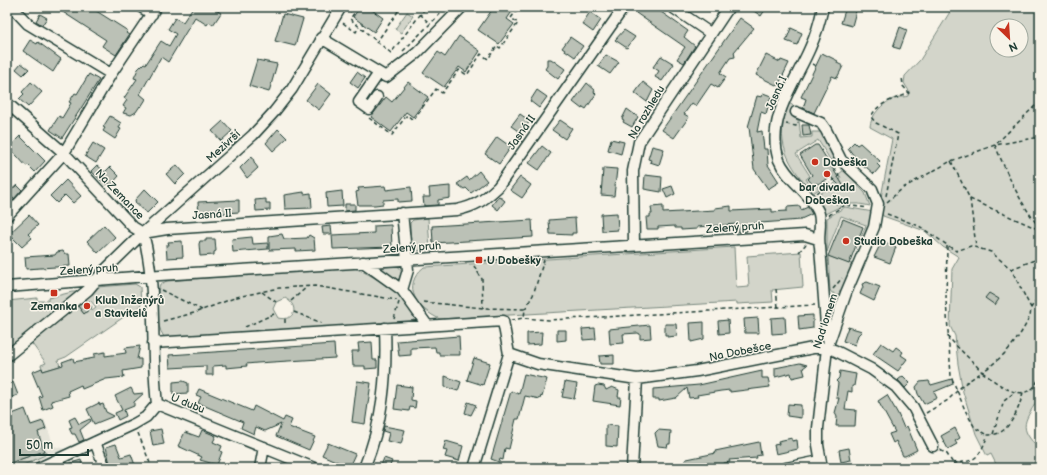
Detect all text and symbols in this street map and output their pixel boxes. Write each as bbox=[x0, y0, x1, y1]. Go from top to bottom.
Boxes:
north arrow bbox=[989, 18, 1029, 58]
text: N bbox=[1007, 39, 1020, 54]
street label: Jasná I bbox=[763, 74, 790, 112]
street label: Na rozhledu bbox=[625, 83, 667, 141]
street label: Jasná II bbox=[505, 112, 538, 152]
street label: Mezivrší bbox=[204, 127, 243, 165]
place label: Dobeška bbox=[823, 156, 867, 169]
marker: Dobeška bbox=[810, 157, 820, 167]
street label: Na Zemance bbox=[93, 167, 147, 222]
marker: bar divadla Dobeška bbox=[822, 169, 832, 179]
place label: bar divadla Dobeška bbox=[799, 181, 855, 207]
street label: Jasná II bbox=[192, 207, 233, 222]
street label: Zelený pruh bbox=[705, 219, 765, 236]
place label: Studio Dobeška bbox=[854, 235, 933, 248]
marker: Studio Dobeška bbox=[841, 236, 851, 246]
street label: Zelený pruh bbox=[382, 239, 442, 256]
place label: U Dobešky bbox=[487, 254, 541, 267]
marker: U Dobešky bbox=[474, 255, 484, 265]
street label: Zelený pruh bbox=[59, 261, 119, 278]
marker: Zemanka bbox=[49, 288, 59, 298]
street label: Nad lomem bbox=[810, 292, 840, 350]
place label: Klub Inženýrů a Stavitelů bbox=[95, 294, 164, 320]
place label: Zemanka bbox=[31, 300, 77, 313]
marker: Klub Inženýrů a Stavitelů bbox=[82, 301, 92, 311]
street label: Na Dobešce bbox=[708, 339, 773, 364]
street label: U dubu bbox=[169, 391, 207, 416]
scale bar bbox=[20, 431, 88, 457]
text: 50 m bbox=[26, 438, 53, 453]

